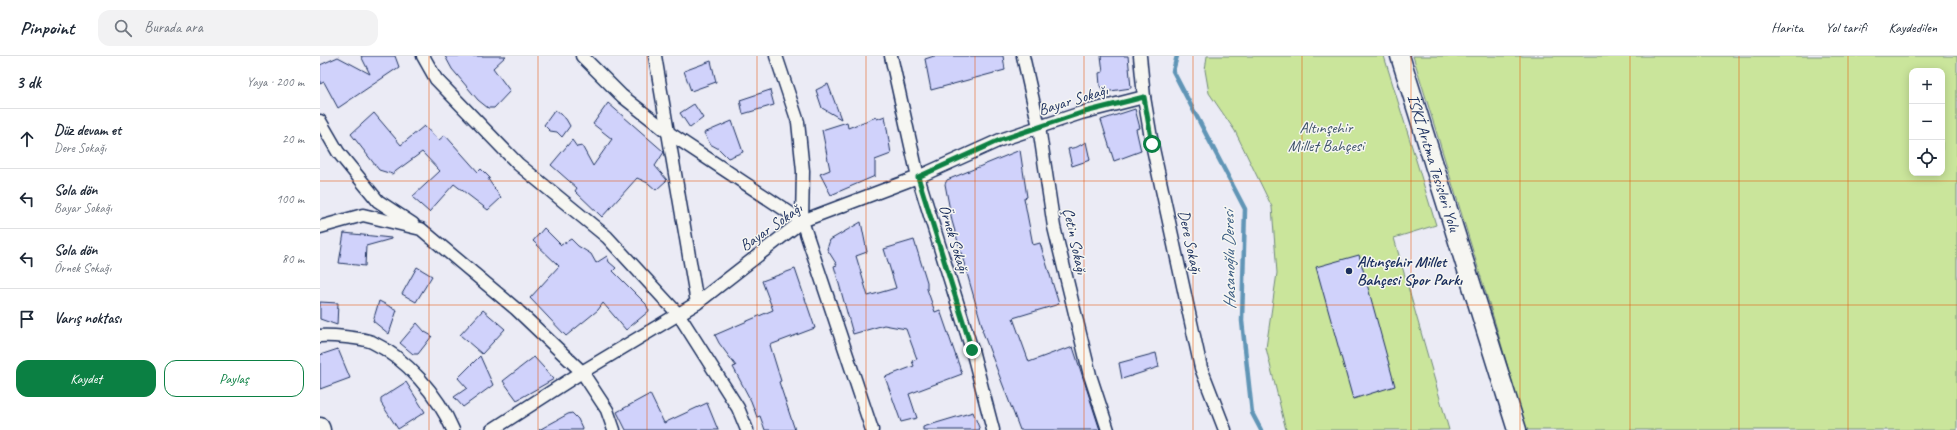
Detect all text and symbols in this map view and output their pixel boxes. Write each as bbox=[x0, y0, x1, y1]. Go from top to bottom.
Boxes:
search box bbox=[98, 10, 378, 46]
text: Pinpoint bbox=[20, 16, 74, 40]
icon: search bbox=[112, 17, 134, 39]
text: Burada ara bbox=[144, 18, 203, 37]
text: Harita bbox=[1771, 19, 1803, 36]
text: Yol tarifi bbox=[1825, 19, 1867, 36]
text: Kaydedilen bbox=[1889, 19, 1937, 36]
map controls bbox=[1909, 68, 1945, 176]
button: + bbox=[1909, 68, 1945, 104]
text: 3 dk bbox=[16, 72, 41, 93]
text: Yaya · 200 m bbox=[247, 74, 304, 90]
street label: Bayar Sokağı bbox=[1036, 80, 1111, 120]
street label: İSKİ Arıtma Tesisleri Yolu bbox=[1403, 92, 1465, 235]
button: − bbox=[1909, 104, 1945, 140]
park label: Altınşehir Millet Bahçesi bbox=[1288, 118, 1366, 156]
text: Düz devam et bbox=[54, 121, 121, 140]
icon: ahead bbox=[16, 128, 38, 150]
text: 20 m bbox=[282, 131, 304, 147]
route start bbox=[1143, 135, 1161, 153]
text: Dere Sokağı bbox=[54, 140, 106, 156]
button: locate bbox=[1909, 140, 1945, 176]
text: Sola dön bbox=[54, 181, 97, 200]
icon: left bbox=[16, 188, 38, 210]
text: 100 m bbox=[276, 191, 304, 207]
street label: Bayar Sokağı bbox=[736, 198, 807, 256]
text: Bayar Sokağı bbox=[54, 200, 112, 216]
street label: Örnek Sokağı bbox=[934, 202, 974, 276]
street label: Çetin Sokağı bbox=[1058, 206, 1092, 277]
water label: Hasanoğlu Deresi bbox=[1218, 206, 1240, 309]
street label: Dere Sokağı bbox=[1174, 208, 1207, 277]
text: Sola dön bbox=[54, 241, 97, 260]
icon: left bbox=[16, 248, 38, 270]
text: 80 m bbox=[282, 251, 304, 267]
place label: Altınşehir Millet Bahçesi Spor Parkı bbox=[1357, 252, 1463, 290]
text: Örnek Sokağı bbox=[54, 260, 111, 276]
marker: Altınşehir Millet Bahçesi Spor Parkı bbox=[1344, 266, 1354, 276]
icon: arrive bbox=[16, 308, 38, 330]
text: Varış noktası bbox=[54, 309, 121, 328]
route end bbox=[963, 341, 981, 359]
button: Kaydet bbox=[16, 360, 156, 397]
button: Paylaş bbox=[164, 360, 304, 397]

